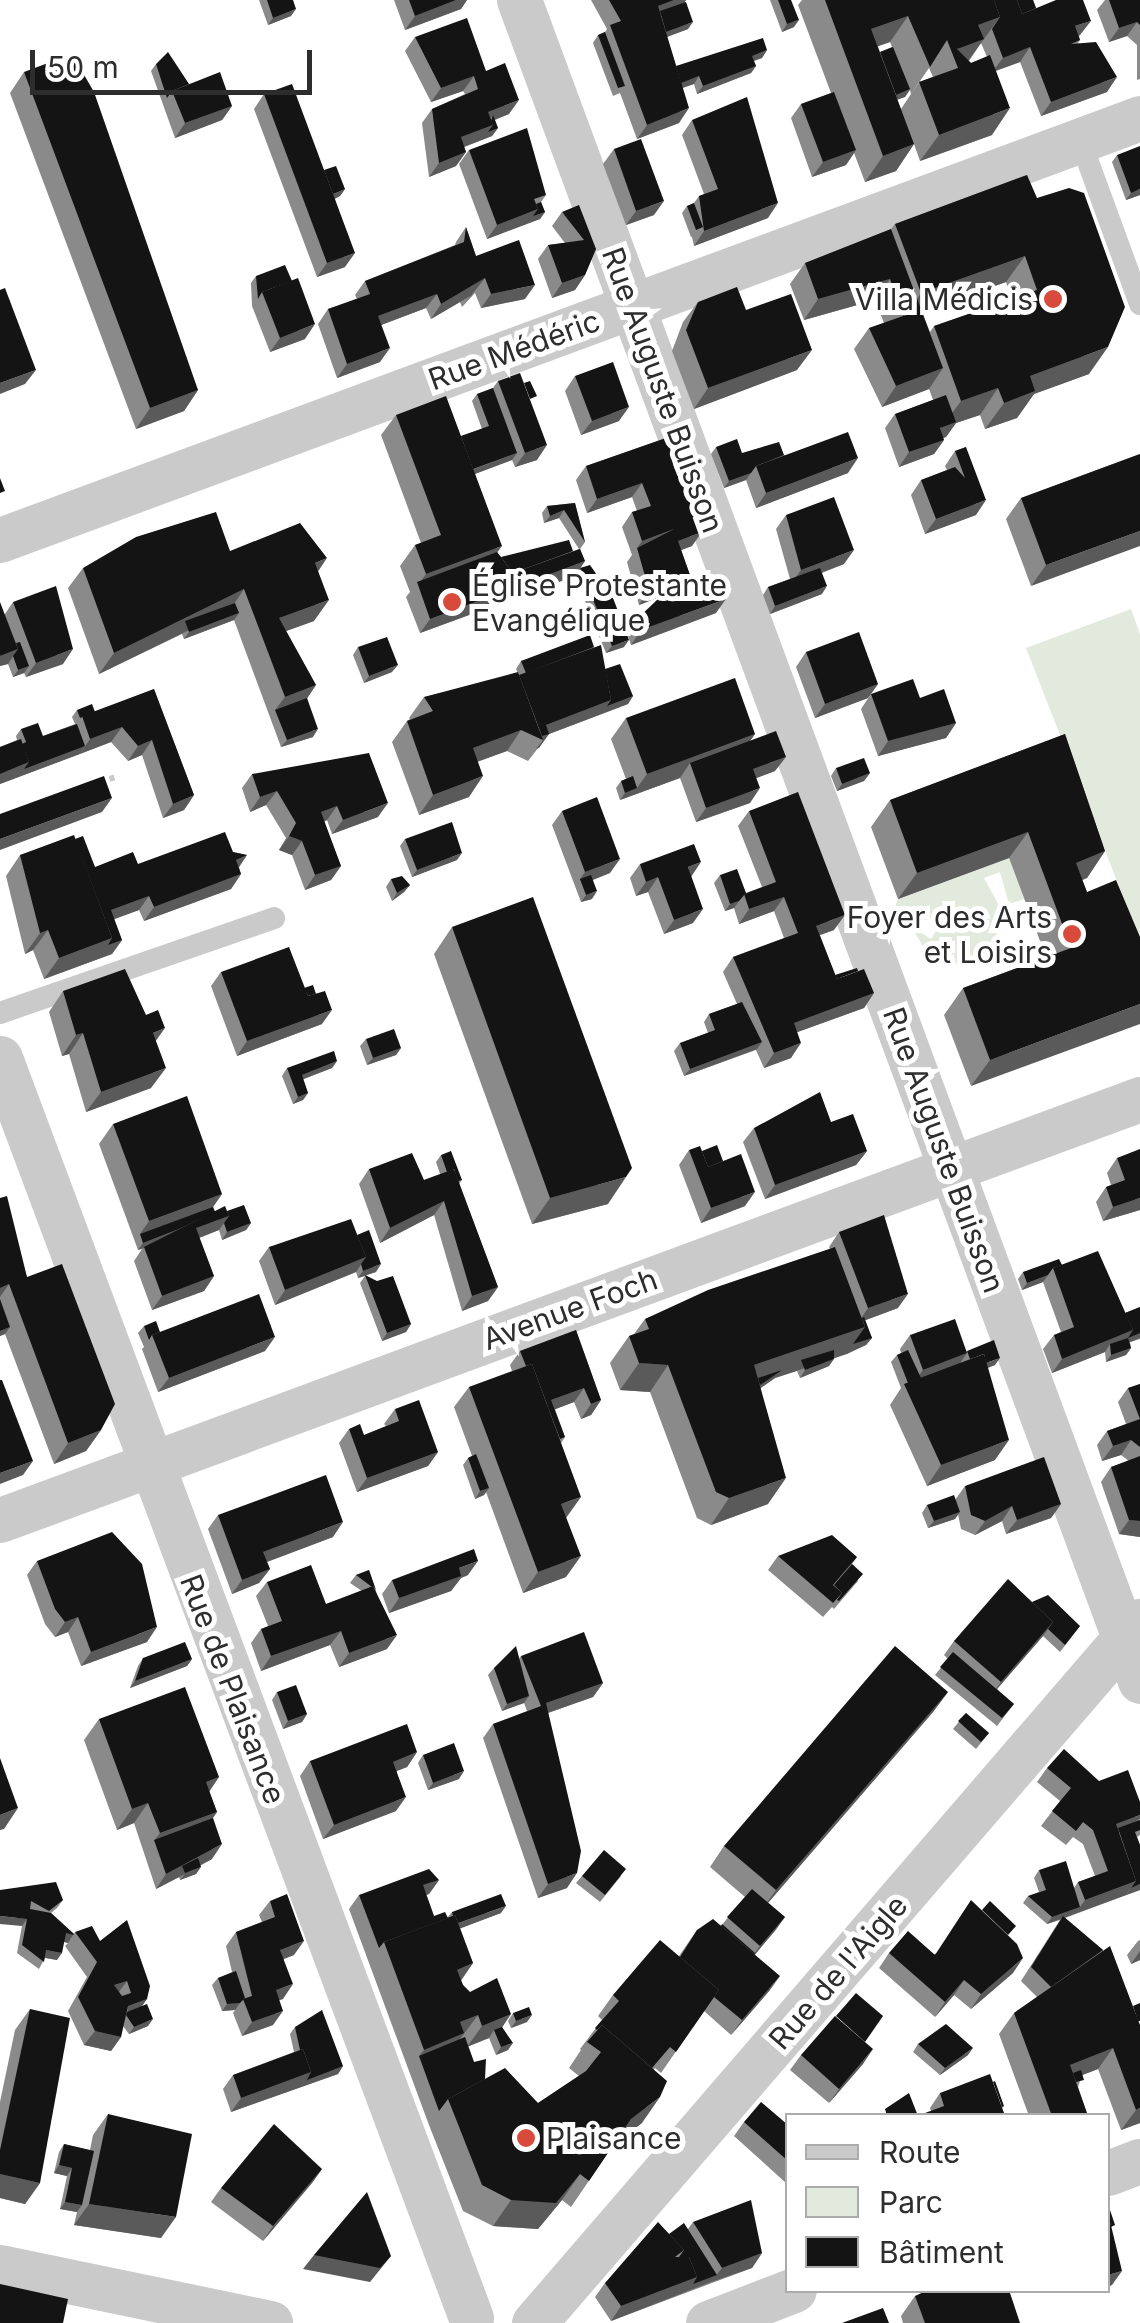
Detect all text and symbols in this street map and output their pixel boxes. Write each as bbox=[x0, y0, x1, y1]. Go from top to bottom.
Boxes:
scale bar bbox=[35, 30, 318, 92]
text: 50 m bbox=[47, 49, 119, 85]
street label: Rue Auguste Buisson bbox=[595, 242, 731, 538]
place label: Villa Médicis bbox=[855, 281, 1033, 317]
marker: Villa Médicis bbox=[1042, 288, 1064, 310]
street label: Rue Médéric bbox=[423, 302, 605, 398]
place label: Église Protestante Evangélique bbox=[472, 567, 727, 638]
marker: Église Protestante Evangélique bbox=[441, 591, 463, 613]
place label: Foyer des Arts et Loisirs bbox=[847, 899, 1052, 970]
marker: Foyer des Arts et Loisirs bbox=[1061, 923, 1083, 945]
street label: Rue Auguste Buisson bbox=[876, 1002, 1012, 1298]
street label: Avenue Foch bbox=[478, 1261, 662, 1357]
street label: Rue de Plaisance bbox=[173, 1569, 293, 1809]
street label: Rue de l'Aigle bbox=[761, 1888, 915, 2056]
legend bbox=[785, 2113, 1110, 2293]
place label: Plaisance bbox=[546, 2120, 682, 2156]
marker: Plaisance bbox=[515, 2127, 537, 2149]
text: Route bbox=[879, 2134, 961, 2170]
text: Parc bbox=[879, 2184, 943, 2220]
text: Bâtiment bbox=[879, 2234, 1004, 2270]

